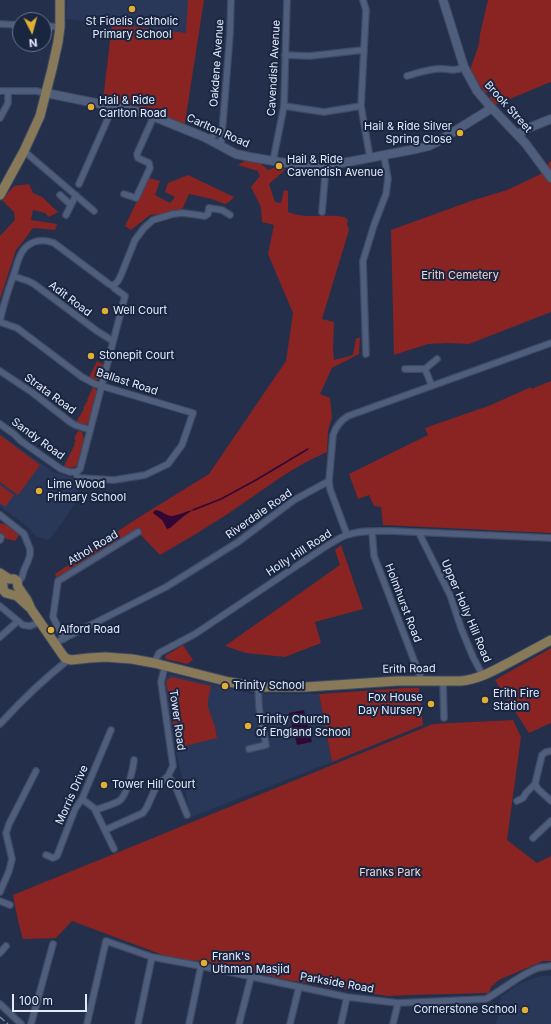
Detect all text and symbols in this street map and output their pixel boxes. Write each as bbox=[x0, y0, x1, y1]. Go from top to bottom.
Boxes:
marker: St Fidelis Catholic Primary School bbox=[127, 4, 137, 14]
north arrow bbox=[12, 12, 52, 52]
place label: St Fidelis Catholic Primary School bbox=[86, 15, 178, 41]
street label: Oakdene Avenue bbox=[207, 19, 227, 107]
street label: Cavendish Avenue bbox=[265, 20, 283, 116]
text: N bbox=[28, 36, 38, 50]
street label: Brook Street bbox=[482, 79, 534, 135]
place label: Hail & Ride Carlton Road bbox=[99, 94, 167, 120]
marker: Hail & Ride Carlton Road bbox=[86, 102, 96, 112]
street label: Carlton Road bbox=[184, 111, 252, 151]
place label: Hail & Ride Silver Spring Close bbox=[364, 120, 452, 146]
marker: Hail & Ride Silver Spring Close bbox=[455, 128, 465, 138]
place label: Hail & Ride Cavendish Avenue bbox=[287, 153, 383, 179]
marker: Hail & Ride Cavendish Avenue bbox=[274, 161, 284, 171]
park label: Erith Cemetery bbox=[421, 269, 499, 283]
street label: Adit Road bbox=[46, 279, 94, 319]
place label: Well Court bbox=[113, 304, 167, 318]
marker: Well Court bbox=[100, 306, 110, 316]
place label: Stonepit Court bbox=[99, 349, 174, 363]
marker: Stonepit Court bbox=[86, 351, 96, 361]
street label: Ballast Road bbox=[95, 366, 159, 398]
street label: Strata Road bbox=[22, 371, 78, 417]
street label: Sandy Road bbox=[9, 415, 67, 463]
place label: Lime Wood Primary School bbox=[47, 478, 126, 504]
marker: Lime Wood Primary School bbox=[34, 486, 44, 496]
street label: Riverdale Road bbox=[223, 486, 295, 542]
street label: Holly Hill Road bbox=[264, 527, 334, 579]
street label: Athol Road bbox=[65, 528, 121, 568]
street label: Upper Holly Hill Road bbox=[438, 558, 494, 664]
street label: Holmhurst Road bbox=[382, 562, 424, 644]
place label: Alford Road bbox=[59, 623, 120, 637]
marker: Alford Road bbox=[46, 625, 56, 635]
street label: Erith Road bbox=[382, 662, 436, 676]
place label: Trinity School bbox=[233, 679, 304, 693]
marker: Trinity School bbox=[220, 681, 230, 691]
place label: Erith Fire Station bbox=[493, 687, 539, 713]
street label: Tower Road bbox=[166, 689, 188, 751]
place label: Fox House Day Nursery bbox=[358, 691, 423, 717]
marker: Erith Fire Station bbox=[480, 695, 490, 705]
marker: Fox House Day Nursery bbox=[426, 699, 436, 709]
place label: Trinity Church of England School bbox=[256, 713, 350, 739]
marker: Trinity Church of England School bbox=[243, 721, 253, 731]
street label: Morris Drive bbox=[53, 763, 91, 827]
place label: Tower Hill Court bbox=[112, 778, 195, 792]
marker: Tower Hill Court bbox=[99, 780, 109, 790]
park label: Franks Park bbox=[359, 866, 421, 880]
place label: Frank's Uthman Masjid bbox=[212, 950, 290, 976]
marker: Frank's Uthman Masjid bbox=[199, 958, 209, 968]
street label: Parkside Road bbox=[299, 970, 375, 996]
scale bar bbox=[14, 986, 89, 1012]
text: 100 m bbox=[19, 993, 53, 1008]
place label: Cornerstone School bbox=[413, 1003, 517, 1017]
marker: Cornerstone School bbox=[520, 1005, 530, 1015]

